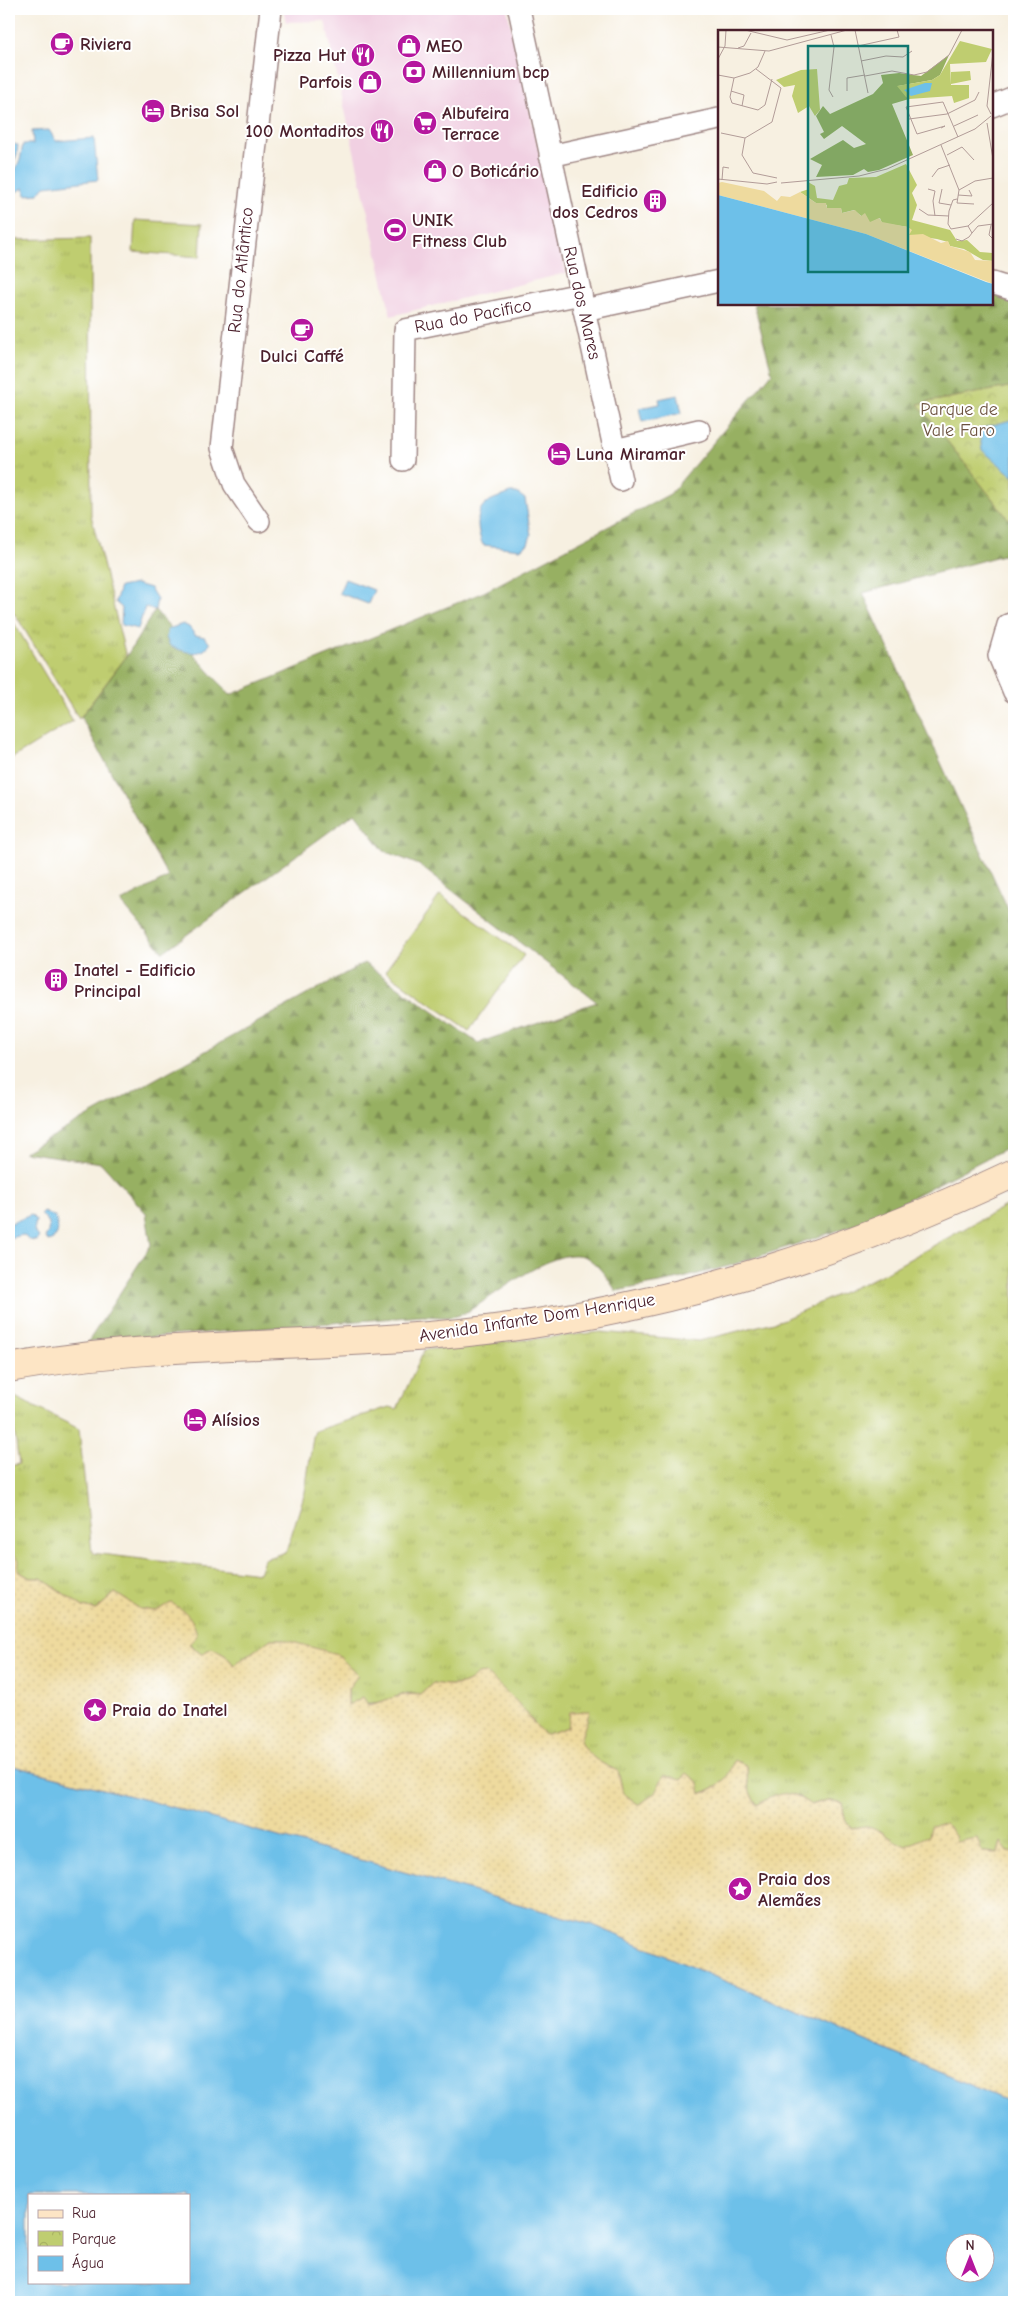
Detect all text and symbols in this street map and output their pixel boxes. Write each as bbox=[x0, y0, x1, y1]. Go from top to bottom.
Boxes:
inset map bbox=[718, 30, 993, 305]
cafe icon: Riviera bbox=[49, 31, 75, 57]
shop icon: MEO bbox=[396, 33, 422, 59]
place label: Riviera bbox=[80, 34, 132, 55]
place label: MEO bbox=[426, 36, 463, 57]
restaurant icon: Pizza Hut bbox=[350, 42, 376, 68]
place label: Pizza Hut bbox=[273, 45, 347, 66]
bank icon: Millennium bcp bbox=[401, 59, 427, 85]
place label: Millennium bcp bbox=[432, 62, 550, 83]
shop icon: Parfois bbox=[357, 69, 383, 95]
place label: Parfois bbox=[299, 72, 352, 93]
hotel icon: Brisa Sol bbox=[140, 98, 166, 124]
place label: Brisa Sol bbox=[170, 101, 239, 122]
place label: Albufeira Terrace bbox=[442, 103, 509, 145]
supermarket icon: Albufeira Terrace bbox=[412, 110, 438, 136]
restaurant icon: 100 Montaditos bbox=[369, 118, 395, 144]
place label: 100 Montaditos bbox=[246, 121, 364, 142]
shop icon: O Boticário bbox=[422, 158, 448, 184]
place label: O Boticário bbox=[452, 161, 539, 182]
place label: Edificio dos Cedros bbox=[552, 181, 638, 223]
building icon: Edificio dos Cedros bbox=[642, 188, 668, 214]
street label: Rua do Atlântico bbox=[224, 206, 258, 334]
place label: UNIK Fitness Club bbox=[412, 210, 507, 252]
sports icon: UNIK Fitness Club bbox=[382, 217, 408, 243]
street label: Rua dos Mares bbox=[559, 244, 605, 362]
street label: Rua do Pacifico bbox=[413, 294, 533, 338]
cafe icon: Dulci Caffé bbox=[289, 317, 315, 343]
place label: Dulci Caffé bbox=[260, 346, 344, 367]
park label: Parque de Vale Faro bbox=[920, 399, 998, 441]
hotel icon: Luna Miramar bbox=[546, 441, 572, 467]
place label: Luna Miramar bbox=[576, 444, 686, 465]
place label: Inatel - Edificio Principal bbox=[74, 960, 196, 1002]
building icon: Inatel - Edificio Principal bbox=[43, 967, 69, 993]
street label: Avenida Infante Dom Henrique bbox=[418, 1289, 656, 1347]
hotel icon: Alísios bbox=[182, 1407, 208, 1433]
place label: Alísios bbox=[212, 1410, 260, 1431]
place icon: Praia do Inatel bbox=[82, 1697, 108, 1723]
place label: Praia do Inatel bbox=[112, 1700, 228, 1721]
place label: Praia dos Alemães bbox=[758, 1869, 830, 1911]
place icon: Praia dos Alemães bbox=[727, 1876, 753, 1902]
legend bbox=[28, 2194, 190, 2284]
text: Rua bbox=[72, 2204, 96, 2222]
text: Parque bbox=[72, 2230, 117, 2248]
north arrow bbox=[946, 2234, 996, 2284]
text: N bbox=[965, 2237, 975, 2254]
text: Água bbox=[72, 2253, 104, 2272]

